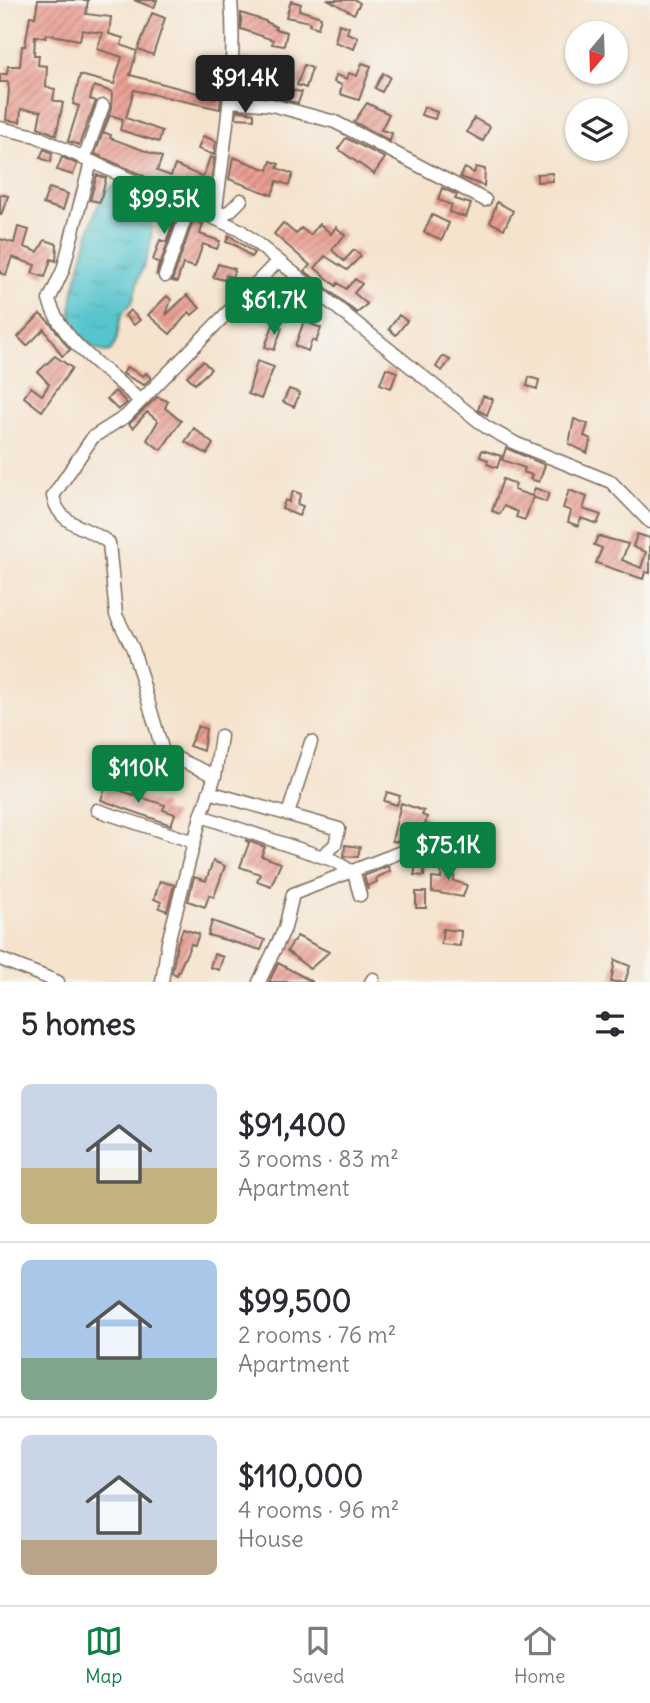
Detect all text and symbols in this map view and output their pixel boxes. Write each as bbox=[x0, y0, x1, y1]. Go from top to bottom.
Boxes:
north arrow bbox=[565, 21, 628, 84]
map controls bbox=[565, 21, 628, 161]
pin: $91.4K bbox=[188, 55, 302, 115]
text: $91.4K bbox=[212, 63, 278, 92]
button: layers bbox=[565, 98, 628, 161]
pin: $99.5K bbox=[107, 176, 221, 236]
text: $99.5K bbox=[129, 184, 199, 213]
pin: $61.7K bbox=[217, 278, 331, 337]
text: $61.7K bbox=[241, 285, 307, 314]
pin: $110K bbox=[89, 746, 187, 805]
text: $110K bbox=[108, 753, 168, 782]
pin: $75.1K bbox=[391, 822, 505, 882]
text: $75.1K bbox=[416, 830, 480, 859]
text: 5 homes bbox=[21, 1005, 136, 1043]
icon: filters bbox=[591, 1005, 629, 1043]
text: $91,400 bbox=[238, 1106, 346, 1144]
icon: home bbox=[77, 1112, 161, 1196]
text: 3 rooms · 83 m² bbox=[238, 1144, 399, 1173]
text: Apartment bbox=[238, 1173, 350, 1202]
text: $99,500 bbox=[238, 1282, 352, 1320]
icon: home bbox=[77, 1288, 161, 1372]
text: 2 rooms · 76 m² bbox=[238, 1320, 396, 1349]
text: Apartment bbox=[238, 1349, 350, 1378]
text: $110,000 bbox=[238, 1457, 363, 1495]
icon: home bbox=[77, 1463, 161, 1547]
text: 4 rooms · 96 m² bbox=[238, 1495, 399, 1524]
text: House bbox=[238, 1524, 304, 1553]
tab: Map bbox=[85, 1622, 123, 1688]
tab: Saved bbox=[292, 1622, 344, 1688]
tab: Home bbox=[514, 1622, 565, 1688]

